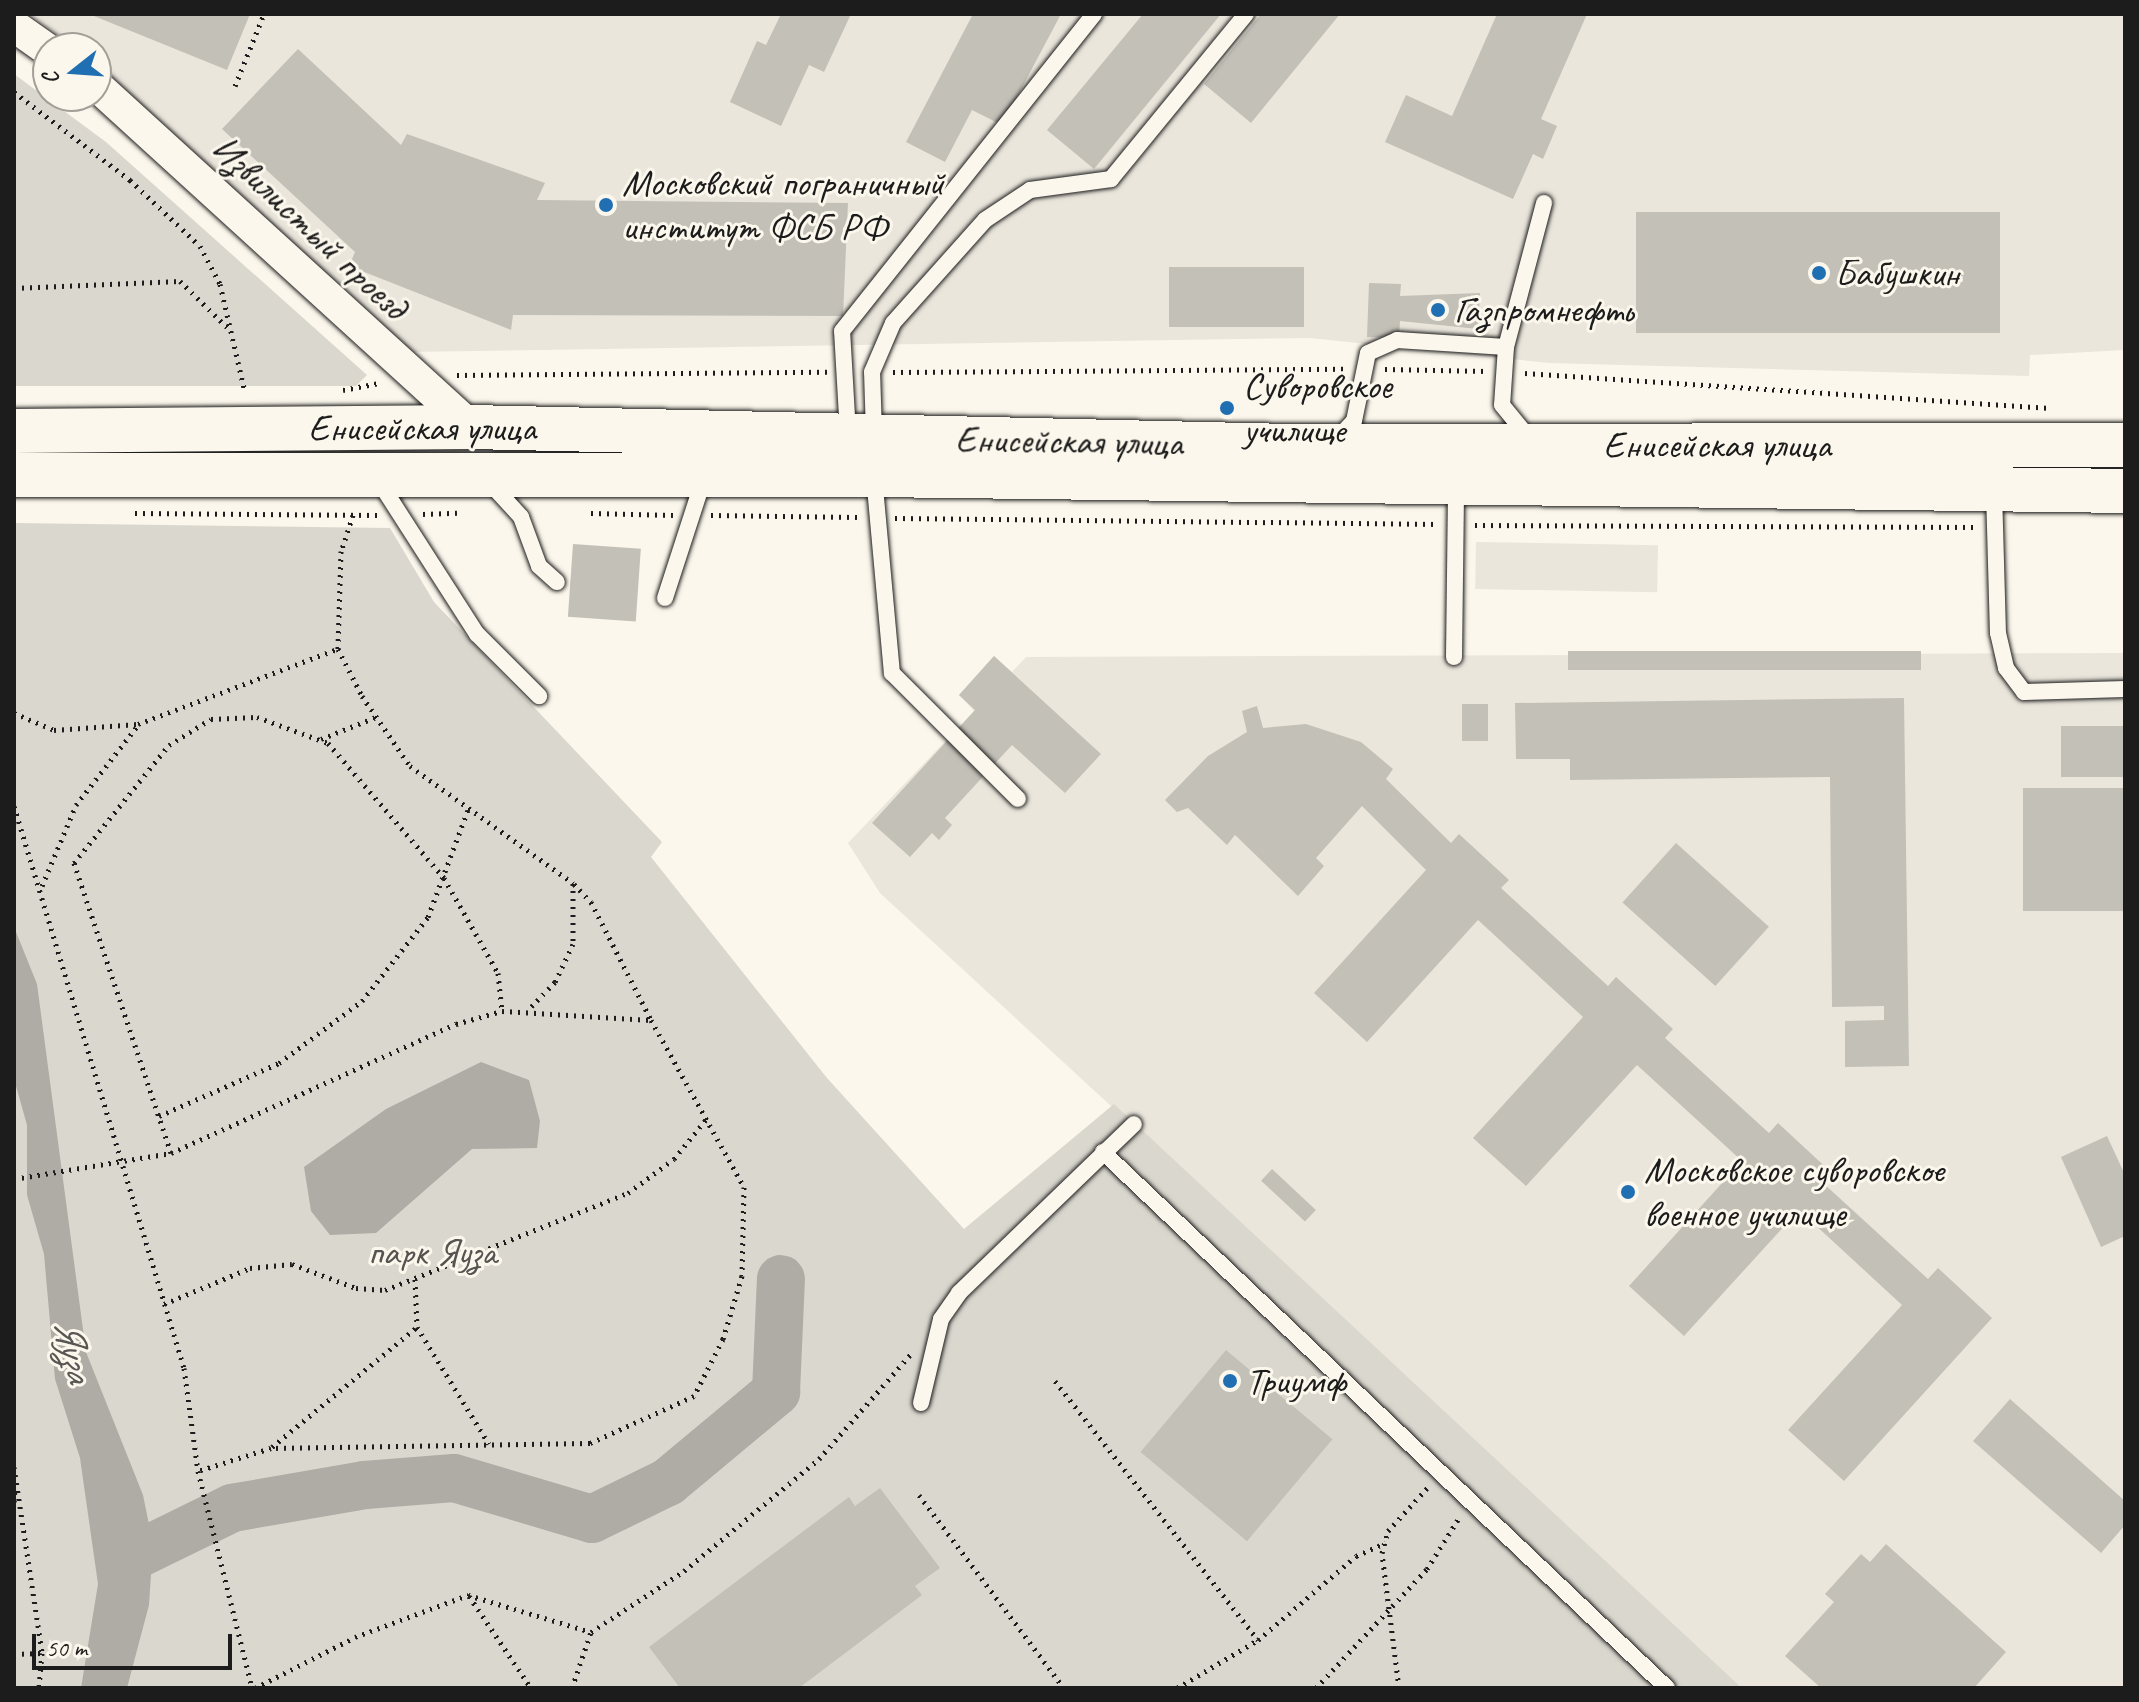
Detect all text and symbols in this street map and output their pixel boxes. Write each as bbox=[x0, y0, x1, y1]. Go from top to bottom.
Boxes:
north arrow bbox=[32, 32, 112, 112]
text: С bbox=[36, 69, 66, 88]
street label: Извилистый проезд bbox=[203, 125, 417, 329]
place label: Московский пограничный институт ФСБ РФ bbox=[622, 160, 944, 250]
marker: Московский пограничный институт ФСБ РФ bbox=[597, 196, 615, 214]
place label: Бабушкин bbox=[1835, 250, 1959, 296]
marker: Бабушкин bbox=[1810, 264, 1828, 282]
place label: Газпромнефть bbox=[1454, 287, 1633, 333]
marker: Газпромнефть bbox=[1429, 301, 1447, 319]
place label: Суворовское училище bbox=[1243, 363, 1392, 452]
marker: Суворовское училище bbox=[1218, 399, 1236, 417]
street label: Енисейская улица bbox=[307, 405, 537, 451]
street label: Енисейская улица bbox=[954, 416, 1184, 466]
street label: Енисейская улица bbox=[1602, 422, 1832, 468]
place label: Московское суворовское военное училище bbox=[1644, 1147, 1942, 1236]
marker: Московское суворовское военное училище bbox=[1619, 1183, 1637, 1201]
park label: парк Яуза bbox=[368, 1229, 496, 1275]
water label: Яуза bbox=[44, 1314, 104, 1386]
place label: Триумф bbox=[1246, 1358, 1346, 1404]
marker: Триумф bbox=[1221, 1372, 1239, 1390]
scale bar bbox=[36, 1618, 236, 1668]
text: 50 m bbox=[46, 1633, 87, 1663]

